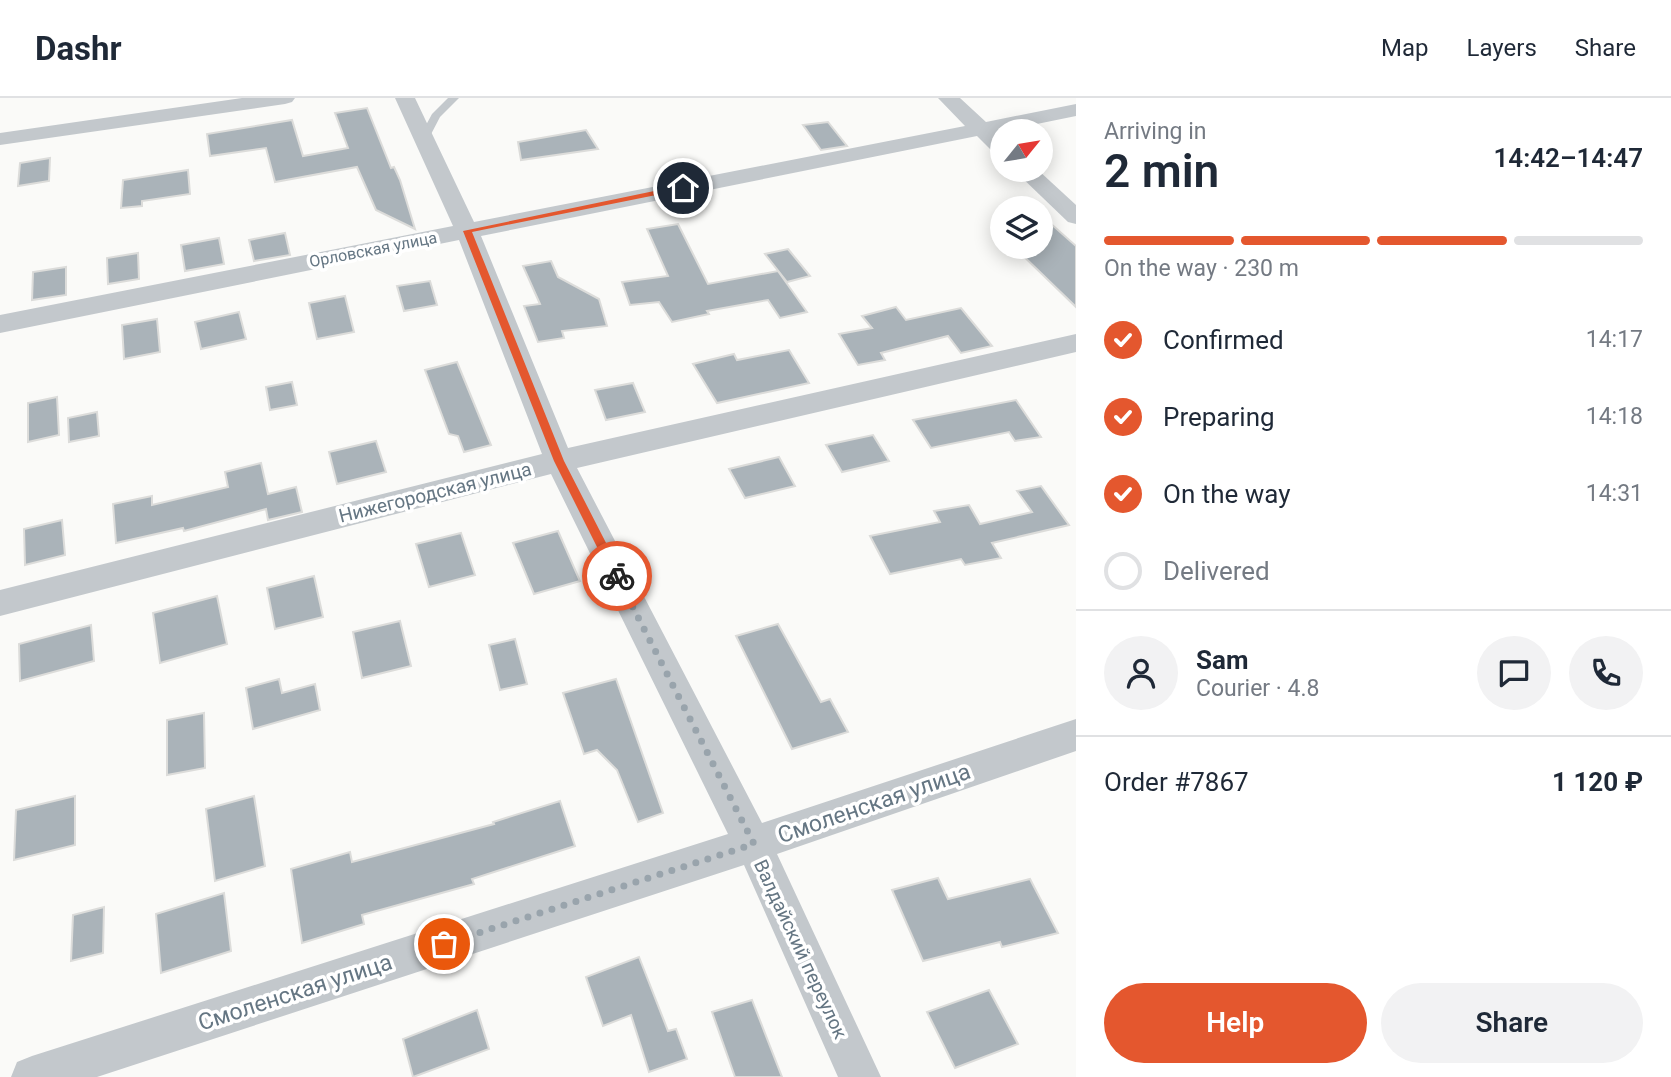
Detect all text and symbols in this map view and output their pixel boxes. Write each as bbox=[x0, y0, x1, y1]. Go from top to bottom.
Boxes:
text: Dashr bbox=[35, 29, 122, 68]
text: Map bbox=[1381, 34, 1429, 62]
text: Layers bbox=[1467, 34, 1537, 62]
text: Share bbox=[1575, 34, 1636, 62]
text: Arriving in bbox=[1104, 118, 1207, 145]
north arrow bbox=[990, 119, 1054, 182]
map controls bbox=[990, 119, 1053, 259]
text: 14:42–14:47 bbox=[1493, 143, 1643, 173]
text: 2 min bbox=[1104, 144, 1219, 198]
pin bbox=[653, 158, 713, 218]
icon: home bbox=[664, 169, 702, 207]
button: layers bbox=[990, 196, 1053, 259]
street label: Орловская улица bbox=[308, 228, 439, 271]
text: On the way · 230 m bbox=[1104, 255, 1299, 282]
icon: check bbox=[1104, 321, 1142, 359]
text: Confirmed bbox=[1163, 325, 1284, 355]
text: 14:17 bbox=[1586, 326, 1643, 353]
icon: check bbox=[1104, 398, 1142, 436]
text: Preparing bbox=[1163, 402, 1275, 432]
text: 14:18 bbox=[1586, 403, 1643, 430]
street label: Нижегородская улица bbox=[336, 457, 534, 528]
icon: check bbox=[1104, 475, 1142, 513]
text: On the way bbox=[1163, 479, 1291, 509]
text: 14:31 bbox=[1586, 480, 1643, 507]
courier bbox=[582, 541, 652, 611]
text: Delivered bbox=[1163, 556, 1270, 586]
icon: bike bbox=[598, 557, 636, 595]
button: person bbox=[1104, 636, 1178, 710]
button: chat bbox=[1477, 636, 1551, 710]
button: phone bbox=[1569, 636, 1643, 710]
text: Sam bbox=[1196, 645, 1248, 675]
text: Courier · 4.8 bbox=[1196, 675, 1319, 702]
street label: Смоленская улица bbox=[774, 758, 974, 849]
text: Order #7867 bbox=[1104, 767, 1249, 797]
text: 1 120 ₽ bbox=[1552, 767, 1643, 797]
street label: Валдайский переулок bbox=[749, 856, 853, 1043]
pin bbox=[414, 914, 474, 974]
icon: bag bbox=[425, 925, 463, 963]
street label: Смоленская улица bbox=[195, 948, 395, 1037]
button: Help bbox=[1104, 983, 1367, 1063]
button: Share bbox=[1381, 983, 1643, 1063]

